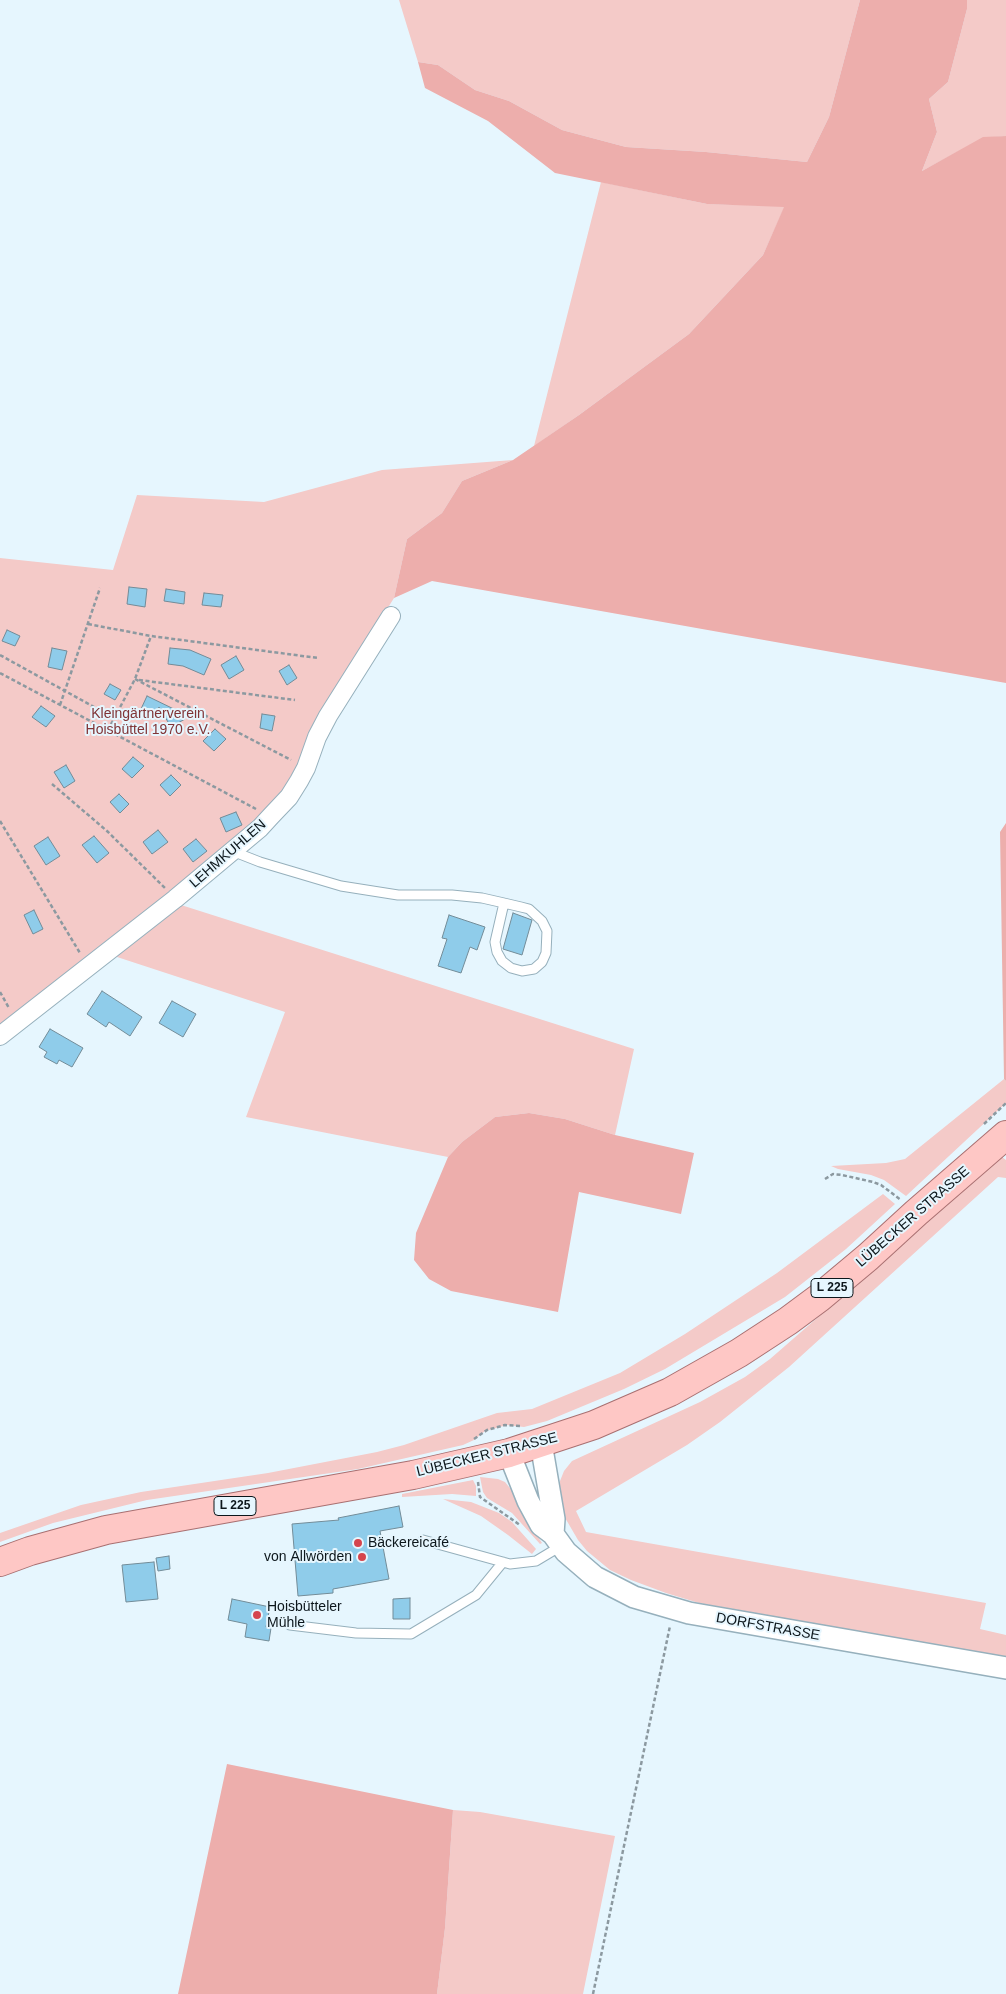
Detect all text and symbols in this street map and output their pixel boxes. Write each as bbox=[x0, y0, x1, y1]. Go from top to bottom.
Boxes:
park label: Kleingärtnerverein Hoisbüttel 1970 e.V. bbox=[86, 706, 210, 739]
street label: LEHMKUHLEN bbox=[186, 816, 270, 892]
street label: LÜBECKER STRASSE bbox=[853, 1163, 973, 1271]
road number: L 225 bbox=[811, 1278, 853, 1298]
street label: LÜBECKER STRASSE bbox=[415, 1429, 559, 1481]
road number: L 225 bbox=[214, 1496, 256, 1515]
place label: Bäckereicafé bbox=[368, 1535, 449, 1551]
marker: Bäckereicafé bbox=[352, 1537, 364, 1549]
place label: von Allwörden bbox=[264, 1549, 352, 1565]
marker: von Allwörden bbox=[356, 1551, 368, 1563]
place label: Hoisbütteler Mühle bbox=[267, 1599, 342, 1631]
marker: Hoisbütteler Mühle bbox=[251, 1609, 263, 1621]
street label: DORFSTRASSE bbox=[715, 1610, 821, 1644]

